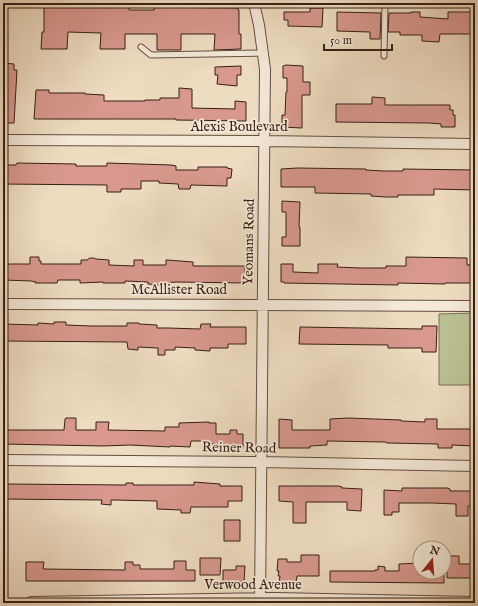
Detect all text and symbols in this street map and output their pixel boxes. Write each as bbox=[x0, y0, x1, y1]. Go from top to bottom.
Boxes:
scale bar bbox=[324, 26, 392, 52]
text: 50 m bbox=[330, 33, 352, 48]
street label: Alexis Boulevard bbox=[189, 118, 288, 136]
street label: Yeomans Road bbox=[239, 198, 259, 285]
street label: McAllister Road bbox=[131, 281, 228, 299]
street label: Reiner Road bbox=[202, 438, 277, 458]
north arrow bbox=[412, 540, 452, 580]
text: N bbox=[427, 543, 442, 560]
street label: Verwood Avenue bbox=[203, 576, 302, 594]

